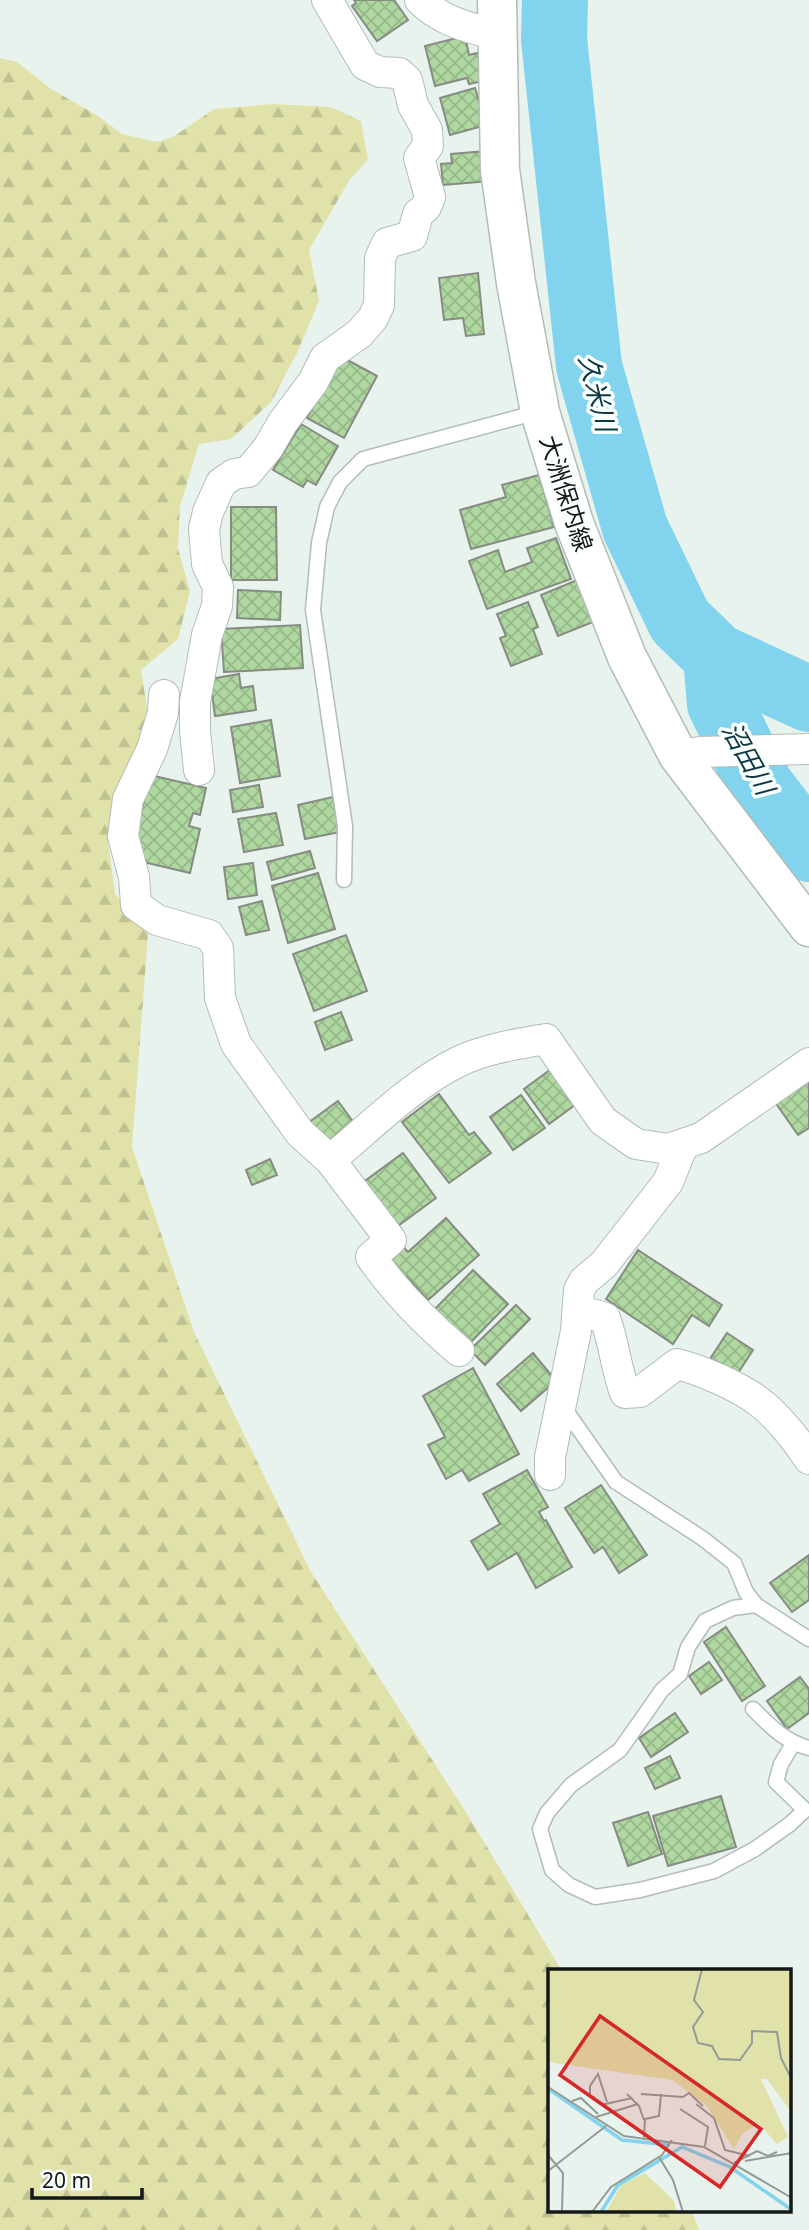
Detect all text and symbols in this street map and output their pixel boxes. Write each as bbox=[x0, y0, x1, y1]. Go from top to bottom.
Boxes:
water label: 久米川 bbox=[571, 351, 626, 438]
street label: 大洲保内線 bbox=[533, 431, 601, 555]
water label: 沼田川 bbox=[714, 715, 785, 803]
inset map bbox=[548, 1969, 792, 2212]
scale bar bbox=[32, 2156, 142, 2200]
text: 20 m bbox=[42, 2166, 91, 2194]

